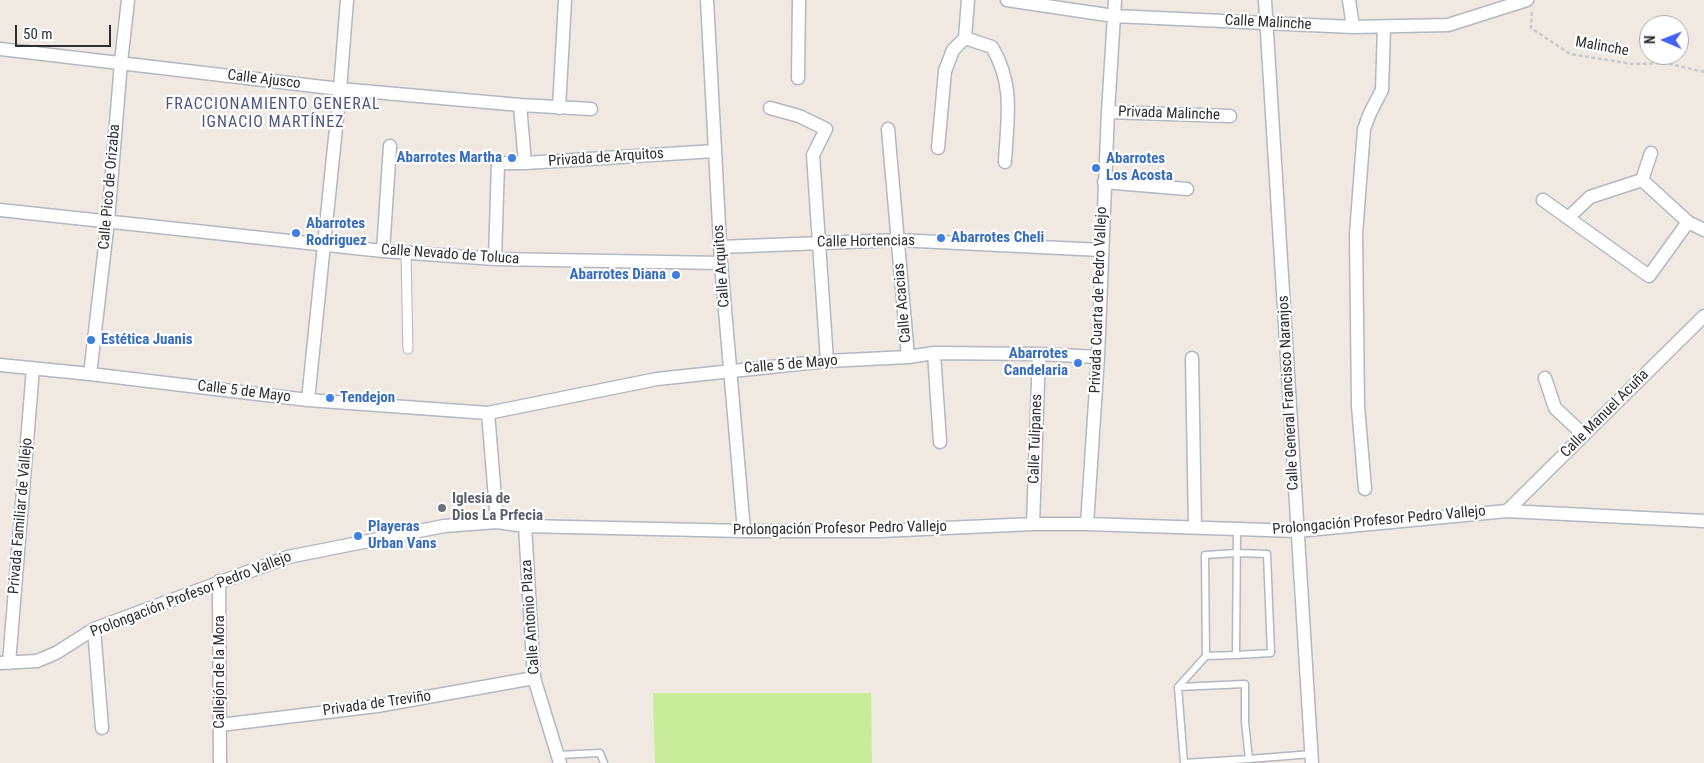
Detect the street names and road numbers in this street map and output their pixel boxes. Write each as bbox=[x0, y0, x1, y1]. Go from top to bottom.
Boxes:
street label: Calle Malinche bbox=[1224, 12, 1312, 34]
street label: Malinche bbox=[1574, 33, 1630, 61]
street label: Calle Ajusco bbox=[226, 67, 302, 93]
street label: Privada Malinche bbox=[1118, 103, 1220, 125]
street label: Calle Pico de Orizaba bbox=[96, 123, 124, 251]
street label: Privada de Arquitos bbox=[548, 145, 664, 171]
street label: Privada Cuarta de Pedro Vallejo bbox=[1087, 206, 1111, 394]
street label: Calle Arquitos bbox=[710, 224, 734, 308]
street label: Calle Hortencias bbox=[817, 232, 915, 252]
street label: Calle Nevado de Toluca bbox=[380, 241, 520, 269]
street label: Calle Acacias bbox=[891, 262, 915, 344]
street label: Calle General Francisco Naranjos bbox=[1275, 295, 1303, 491]
street label: Calle 5 de Mayo bbox=[743, 352, 839, 378]
street label: Calle Manuel Acuña bbox=[1557, 366, 1653, 462]
street label: Calle 5 de Mayo bbox=[196, 377, 292, 407]
street label: Calle Tulipanes bbox=[1025, 394, 1047, 484]
street label: Privada Familiar de Vallejo bbox=[5, 437, 37, 595]
street label: Prolongación Profesor Pedro Vallejo bbox=[1272, 503, 1486, 539]
street label: Prolongación Profesor Pedro Vallejo bbox=[733, 518, 947, 540]
street label: Prolongación Profesor Pedro Vallejo bbox=[88, 548, 294, 642]
street label: Calle Antonio Plaza bbox=[518, 559, 544, 675]
street label: Callejón de la Mora bbox=[211, 615, 229, 729]
street label: Privada de Treviño bbox=[322, 687, 432, 721]

